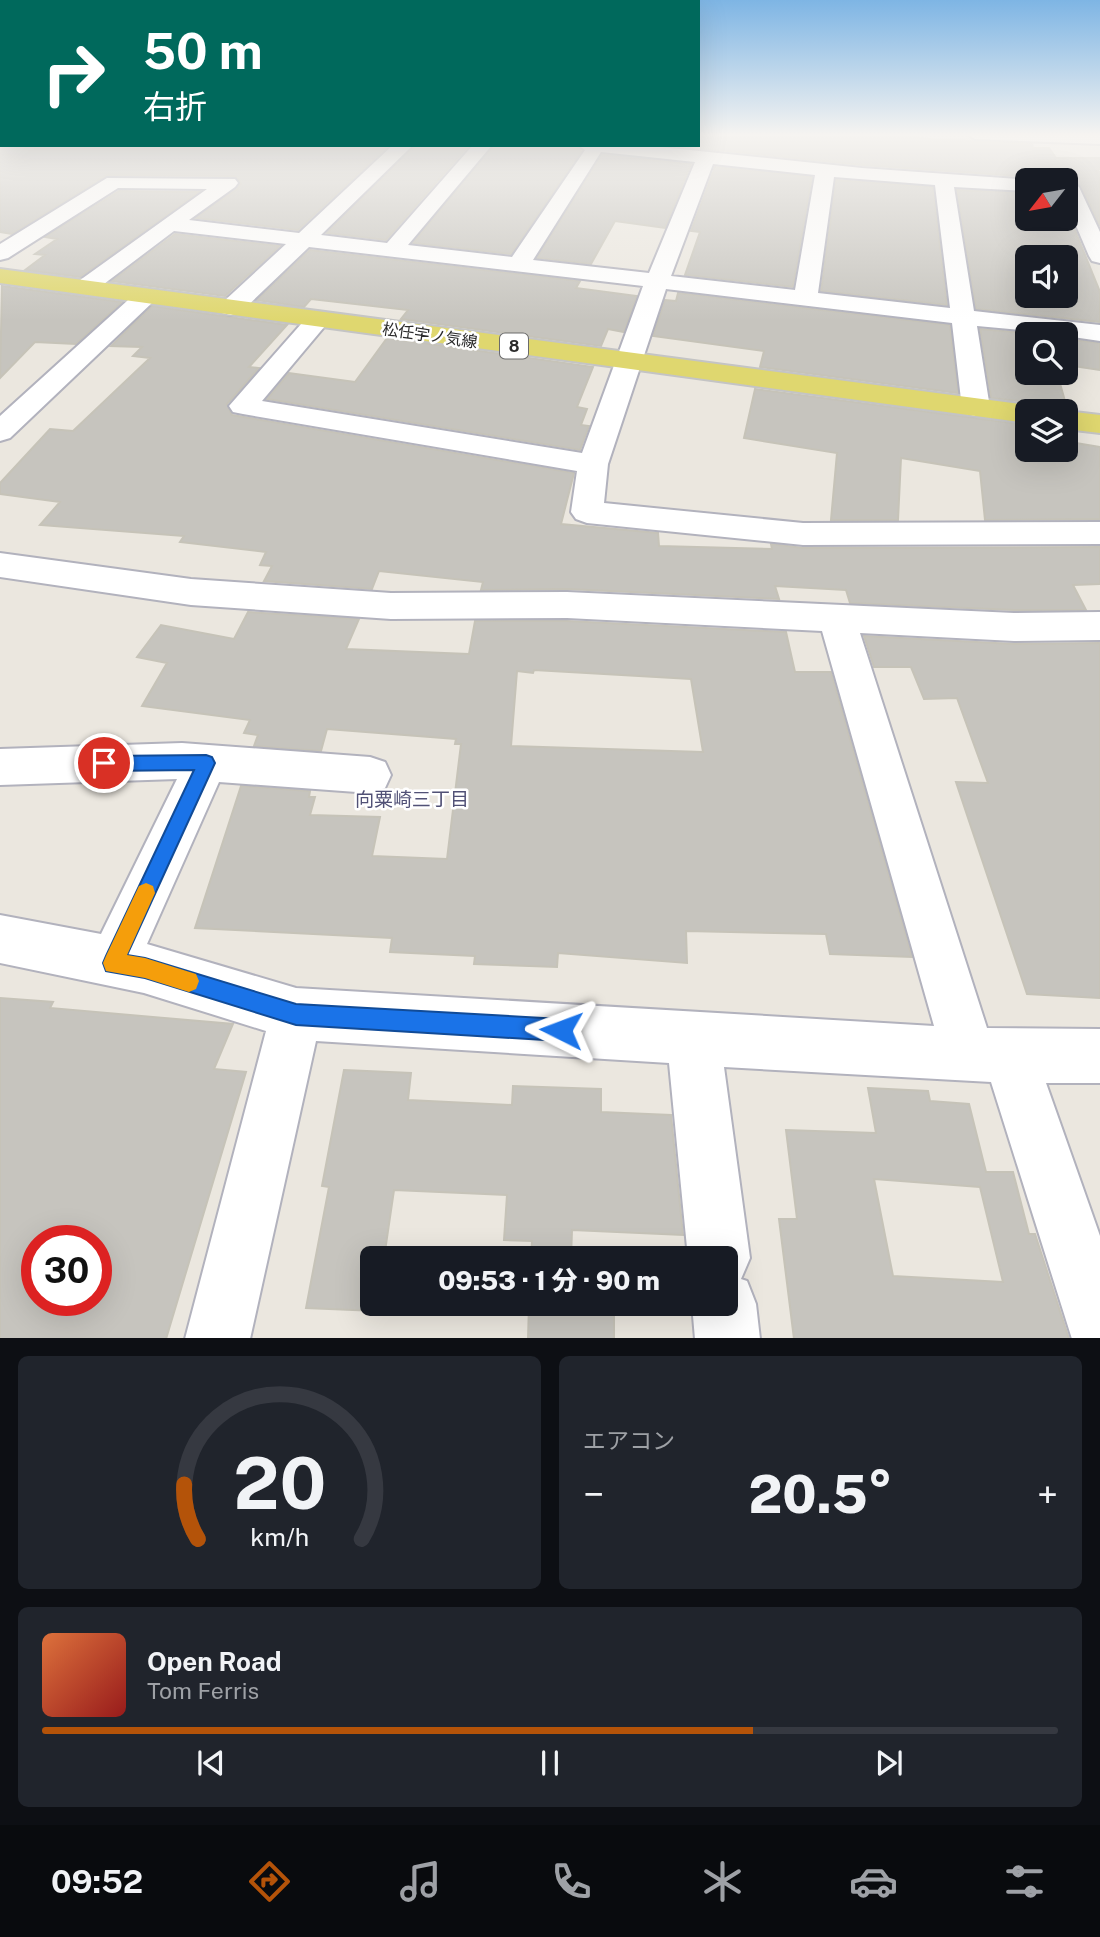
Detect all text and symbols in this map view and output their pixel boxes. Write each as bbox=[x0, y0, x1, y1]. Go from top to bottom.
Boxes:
text: 50 m bbox=[143, 22, 263, 80]
icon: right bbox=[28, 28, 119, 119]
text: 右折 bbox=[143, 88, 207, 125]
north arrow bbox=[1015, 168, 1078, 231]
map controls bbox=[1015, 168, 1078, 462]
button: sound bbox=[1015, 245, 1078, 308]
street label: 松任宇ノ気線 bbox=[381, 319, 479, 352]
button: search bbox=[1015, 322, 1078, 385]
road number: 8 bbox=[500, 334, 528, 358]
button: layers bbox=[1015, 399, 1078, 462]
pin bbox=[74, 733, 134, 793]
icon: arrive bbox=[85, 744, 123, 782]
district label: 向粟崎三丁目 bbox=[355, 788, 469, 810]
position arrow bbox=[524, 993, 598, 1067]
speed limit sign: 30 bbox=[21, 1225, 112, 1316]
text: 09:53 · 1 分 · 90 m bbox=[438, 1265, 660, 1296]
text: エアコン bbox=[583, 1427, 675, 1454]
text: 20 bbox=[233, 1440, 326, 1525]
text: 20.5° bbox=[748, 1464, 893, 1525]
text: − bbox=[583, 1472, 604, 1517]
text: + bbox=[1037, 1472, 1058, 1517]
text: km/h bbox=[250, 1521, 309, 1551]
text: Open Road bbox=[147, 1646, 282, 1677]
text: Tom Ferris bbox=[147, 1677, 259, 1704]
icon: previous bbox=[192, 1744, 230, 1782]
icon: pause bbox=[531, 1744, 569, 1782]
icon: next bbox=[870, 1744, 908, 1782]
icon: directions bbox=[245, 1857, 294, 1906]
icon: music bbox=[396, 1857, 445, 1906]
icon: phone bbox=[547, 1857, 596, 1906]
icon: climate bbox=[698, 1857, 747, 1906]
icon: car bbox=[849, 1857, 898, 1906]
icon: filters bbox=[1000, 1857, 1049, 1906]
text: 09:52 bbox=[51, 1863, 143, 1900]

